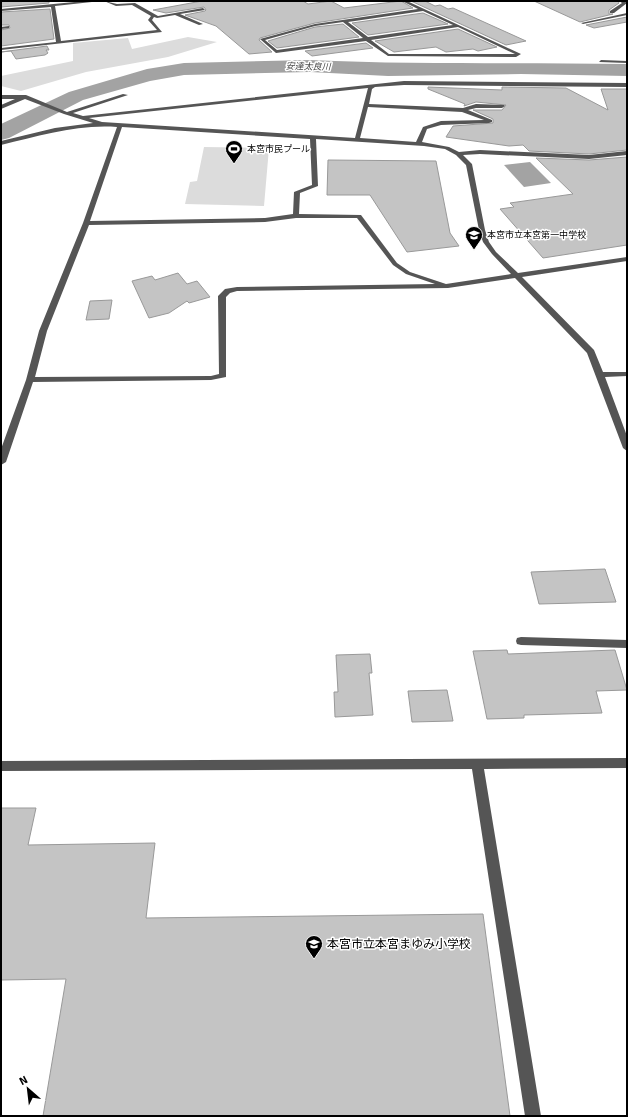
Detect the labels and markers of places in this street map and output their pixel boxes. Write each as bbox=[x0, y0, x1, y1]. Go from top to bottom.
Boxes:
sports icon: 本宮市民プール bbox=[224, 139, 244, 164]
place label: 本宮市民プール bbox=[247, 144, 310, 155]
school or university icon: 本宮市立本宮第一中学校 bbox=[464, 225, 484, 250]
place label: 本宮市立本宮第一中学校 bbox=[487, 230, 586, 241]
school or university icon: 本宮市立本宮まゆみ小学校 bbox=[304, 934, 324, 959]
place label: 本宮市立本宮まゆみ小学校 bbox=[327, 937, 471, 952]

